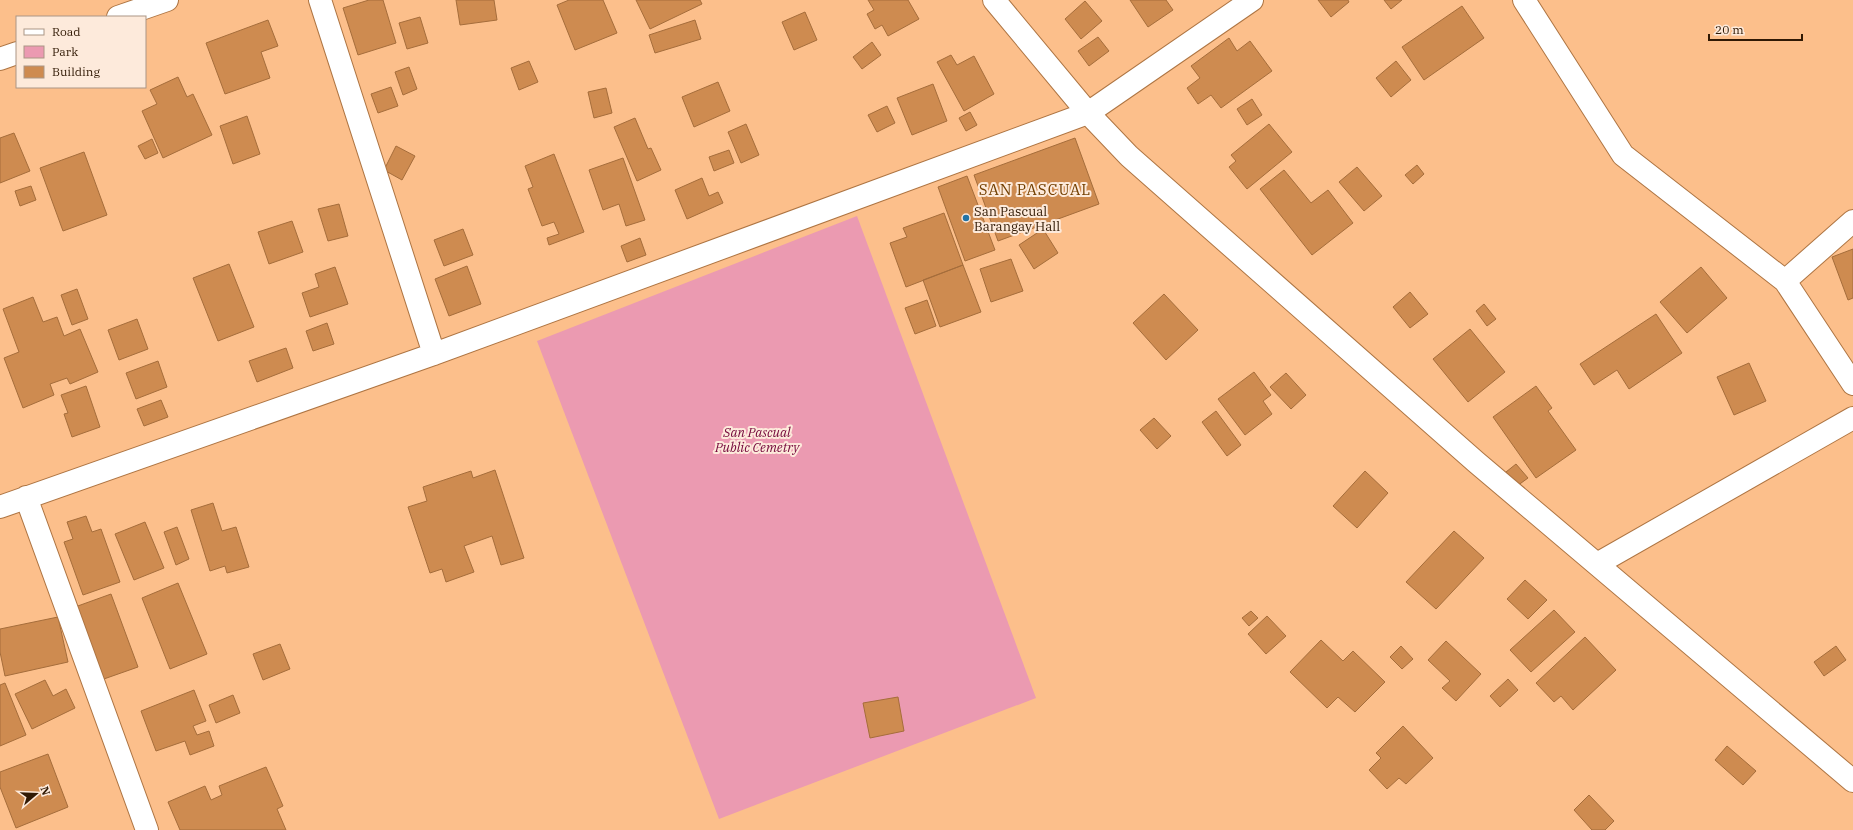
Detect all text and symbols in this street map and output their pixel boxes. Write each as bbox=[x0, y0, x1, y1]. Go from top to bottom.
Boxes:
legend bbox=[16, 16, 146, 88]
scale bar bbox=[1709, 16, 1802, 42]
text: 20 m bbox=[1715, 22, 1744, 37]
text: Road bbox=[52, 24, 81, 39]
text: Park bbox=[52, 44, 78, 59]
text: Building bbox=[52, 64, 100, 79]
district label: SAN PASCUAL bbox=[979, 180, 1091, 199]
place label: San Pascual Barangay Hall bbox=[974, 203, 1060, 235]
marker: San Pascual Barangay Hall bbox=[961, 213, 971, 223]
park label: San Pascual Public Cemetry bbox=[714, 424, 800, 456]
north arrow bbox=[16, 774, 56, 814]
text: N bbox=[37, 784, 54, 797]

